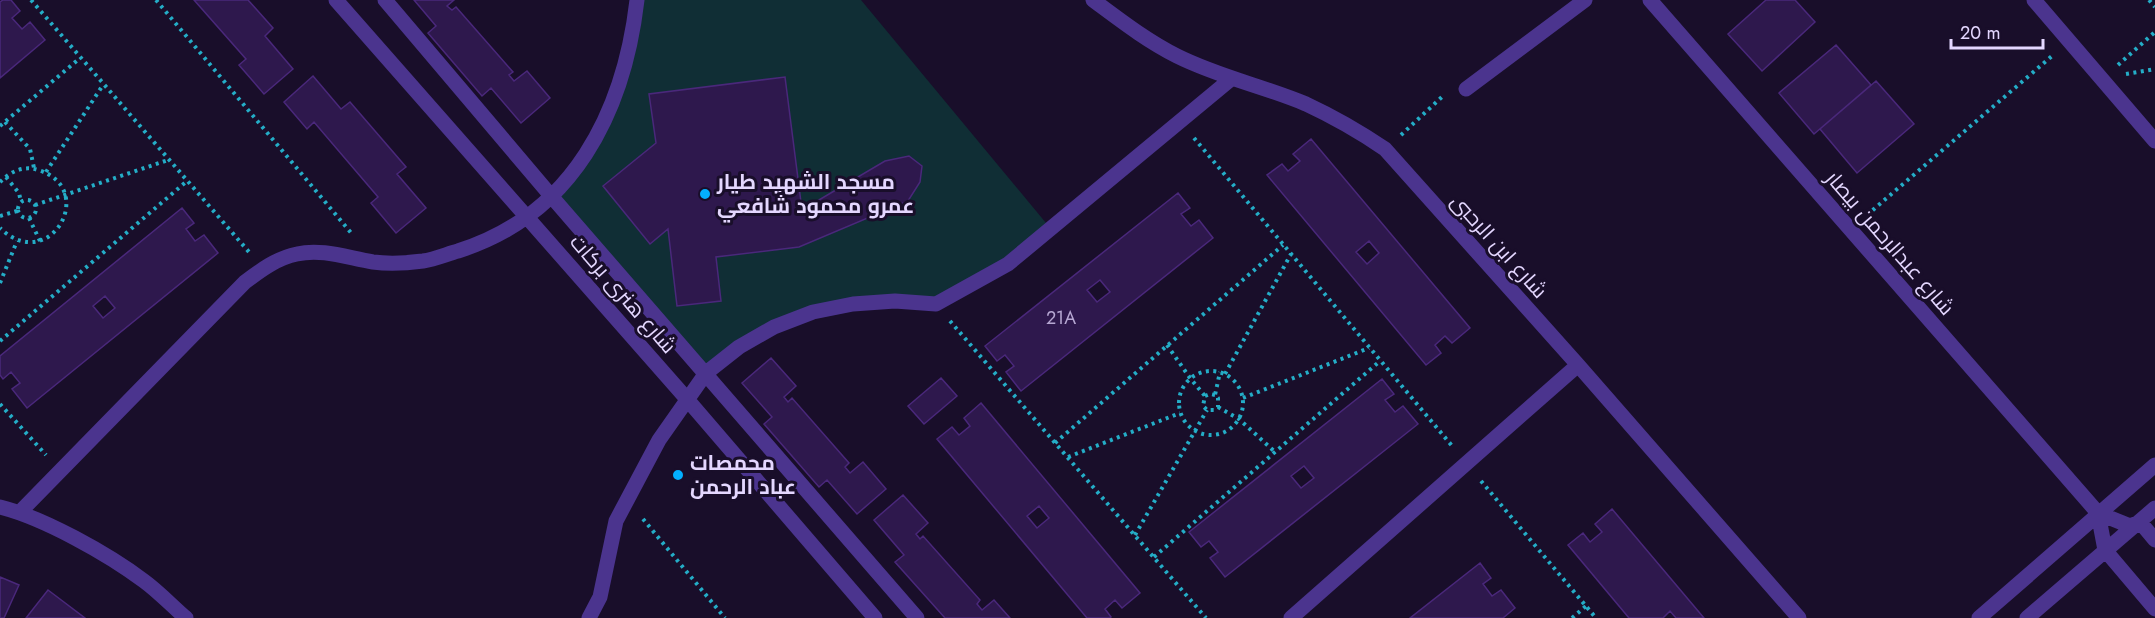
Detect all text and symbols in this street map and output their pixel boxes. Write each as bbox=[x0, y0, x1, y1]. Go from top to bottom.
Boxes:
scale bar bbox=[1951, 12, 2042, 50]
text: 20 m bbox=[1960, 20, 2000, 46]
street label: شارع عبدالرحمن بيصار bbox=[1818, 163, 1961, 322]
place label: مسجد الشهيد طيار عمرو محمود شافعي bbox=[716, 167, 914, 223]
marker: مسجد الشهيد طيار عمرو محمود شافعي bbox=[698, 187, 712, 201]
street label: شارع ابن الرحبى bbox=[1444, 187, 1554, 305]
street label: شارع هنرى بركات bbox=[563, 228, 683, 360]
house number: 21A bbox=[1046, 305, 1076, 331]
place label: محمصات عباد الرحمن bbox=[690, 448, 796, 502]
marker: محمصات عباد الرحمن bbox=[671, 468, 685, 482]

